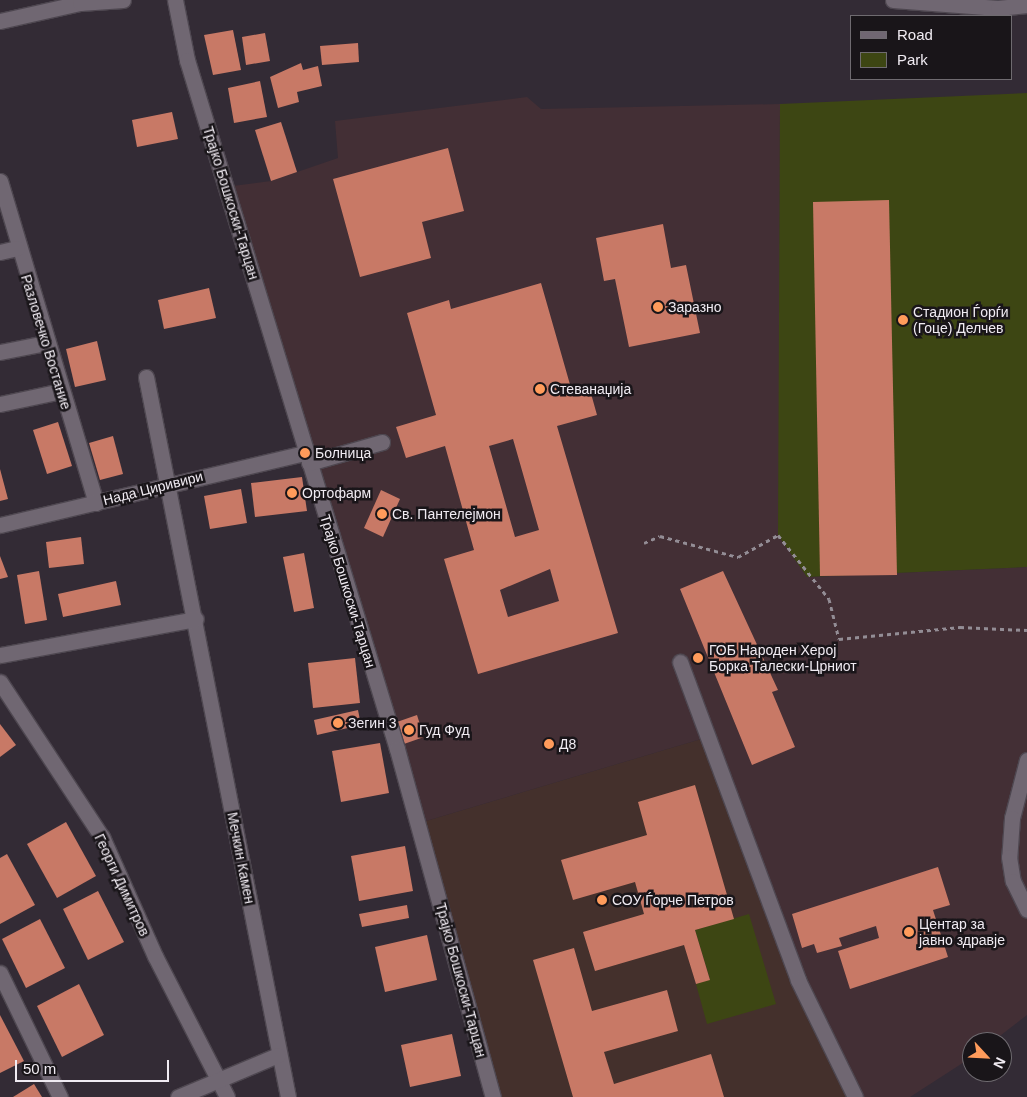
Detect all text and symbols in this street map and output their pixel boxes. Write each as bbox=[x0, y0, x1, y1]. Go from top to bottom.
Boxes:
legend bbox=[850, 15, 1012, 80]
text: Road bbox=[897, 26, 933, 43]
text: Park bbox=[897, 51, 928, 68]
street label: Трајко Бошкоски-Тарцан bbox=[200, 124, 262, 282]
street label: Разловечко Востание bbox=[17, 272, 75, 412]
place label: Заразно bbox=[668, 299, 722, 315]
marker: Заразно bbox=[652, 301, 664, 313]
place label: Стадион Ѓорѓи (Гоце) Делчев bbox=[913, 304, 1009, 336]
marker: Стадион Ѓорѓи (Гоце) Делчев bbox=[897, 314, 909, 326]
place label: Стеванаџија bbox=[550, 381, 631, 397]
marker: Стеванаџија bbox=[534, 383, 546, 395]
place label: Болница bbox=[315, 445, 371, 461]
marker: Болница bbox=[299, 447, 311, 459]
street label: Нада Циривири bbox=[101, 467, 205, 509]
place label: Ортофарм bbox=[302, 485, 371, 501]
marker: Ортофарм bbox=[286, 487, 298, 499]
place label: Св. Пантелејмон bbox=[392, 506, 501, 522]
marker: Св. Пантелејмон bbox=[376, 508, 388, 520]
street label: Трајко Бошкоски-Тарцан bbox=[317, 512, 379, 670]
place label: ГОБ Народен Херој Борка Талески-Црниот bbox=[709, 642, 857, 674]
marker: ГОБ Народен Херој Борка Талески-Црниот bbox=[691, 651, 705, 665]
place label: Зегин 3 bbox=[348, 715, 397, 731]
marker: Зегин 3 bbox=[332, 717, 344, 729]
place label: Гуд Фуд bbox=[419, 722, 470, 738]
marker: Гуд Фуд bbox=[403, 724, 415, 736]
place label: Д8 bbox=[559, 736, 576, 752]
marker: Д8 bbox=[543, 738, 555, 750]
street label: Мечкин Камен bbox=[224, 811, 258, 905]
street label: Георги Димитров bbox=[91, 831, 153, 939]
place label: СОУ Ѓорче Петров bbox=[612, 892, 734, 908]
marker: СОУ Ѓорче Петров bbox=[596, 894, 608, 906]
street label: Трајко Бошкоски-Тарцан bbox=[432, 901, 490, 1059]
place label: Центар за јавно здравје bbox=[919, 916, 1005, 949]
marker: Центар за јавно здравје bbox=[903, 926, 915, 938]
north arrow bbox=[962, 1032, 1012, 1082]
scale bar bbox=[18, 1050, 171, 1082]
text: N bbox=[990, 1055, 1009, 1071]
text: 50 m bbox=[23, 1060, 56, 1077]

